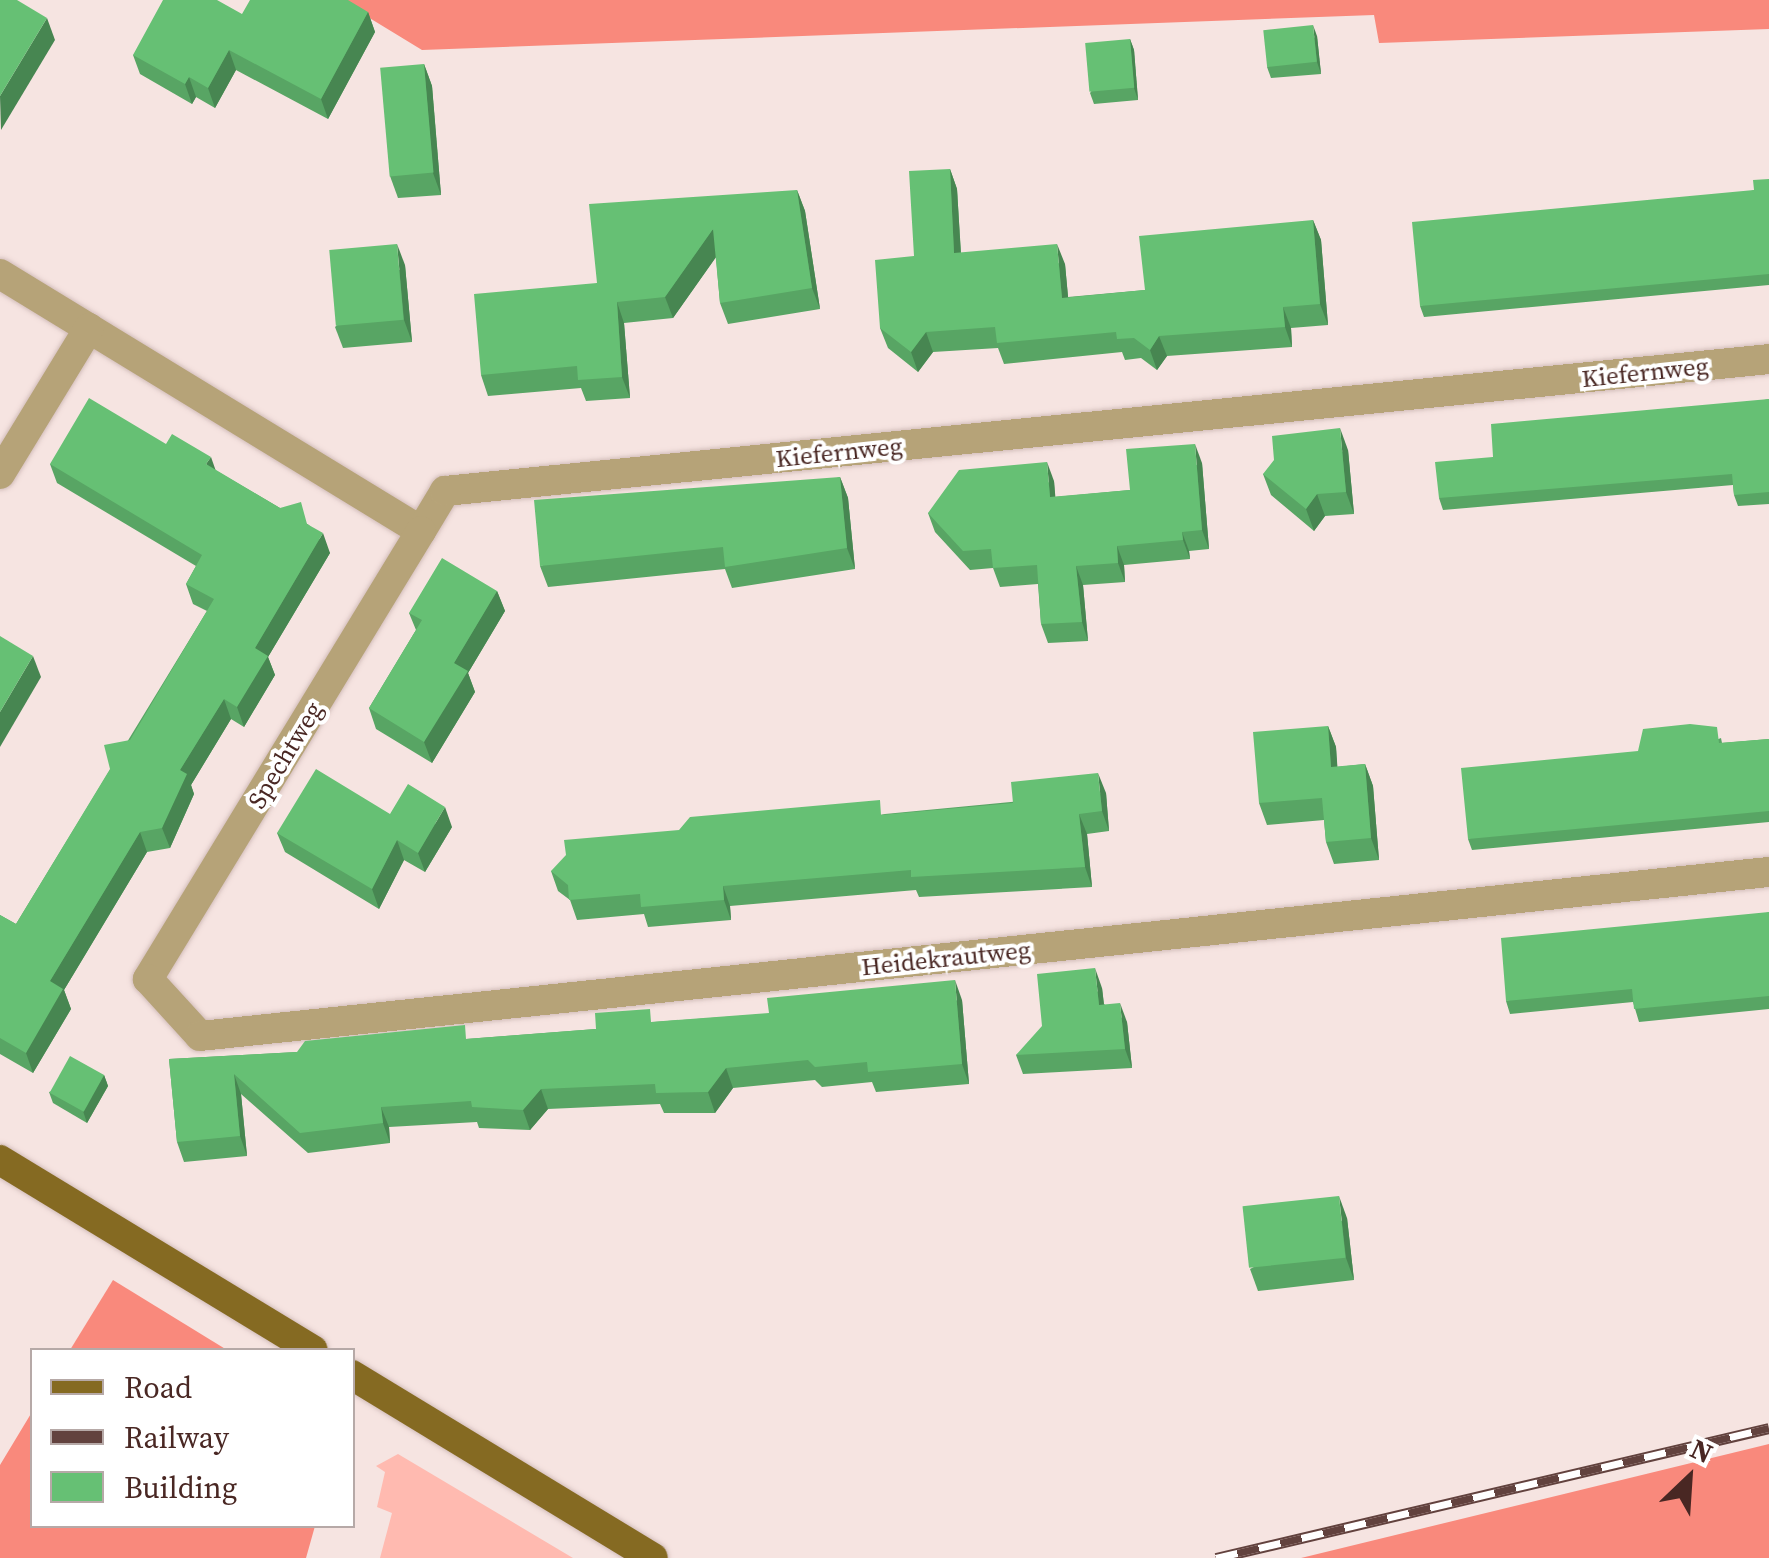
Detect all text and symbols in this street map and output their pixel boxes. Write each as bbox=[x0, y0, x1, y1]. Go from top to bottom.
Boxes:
street label: Kiefernweg bbox=[1580, 350, 1710, 394]
street label: Kiefernweg bbox=[774, 430, 904, 474]
street label: Spechtweg bbox=[241, 696, 329, 814]
street label: Heidekrautweg bbox=[860, 934, 1032, 982]
legend bbox=[30, 1348, 355, 1528]
text: Road bbox=[124, 1367, 192, 1408]
text: Railway bbox=[124, 1417, 229, 1458]
north arrow bbox=[1639, 1428, 1739, 1528]
text: N bbox=[1684, 1429, 1719, 1472]
text: Building bbox=[124, 1467, 237, 1508]

